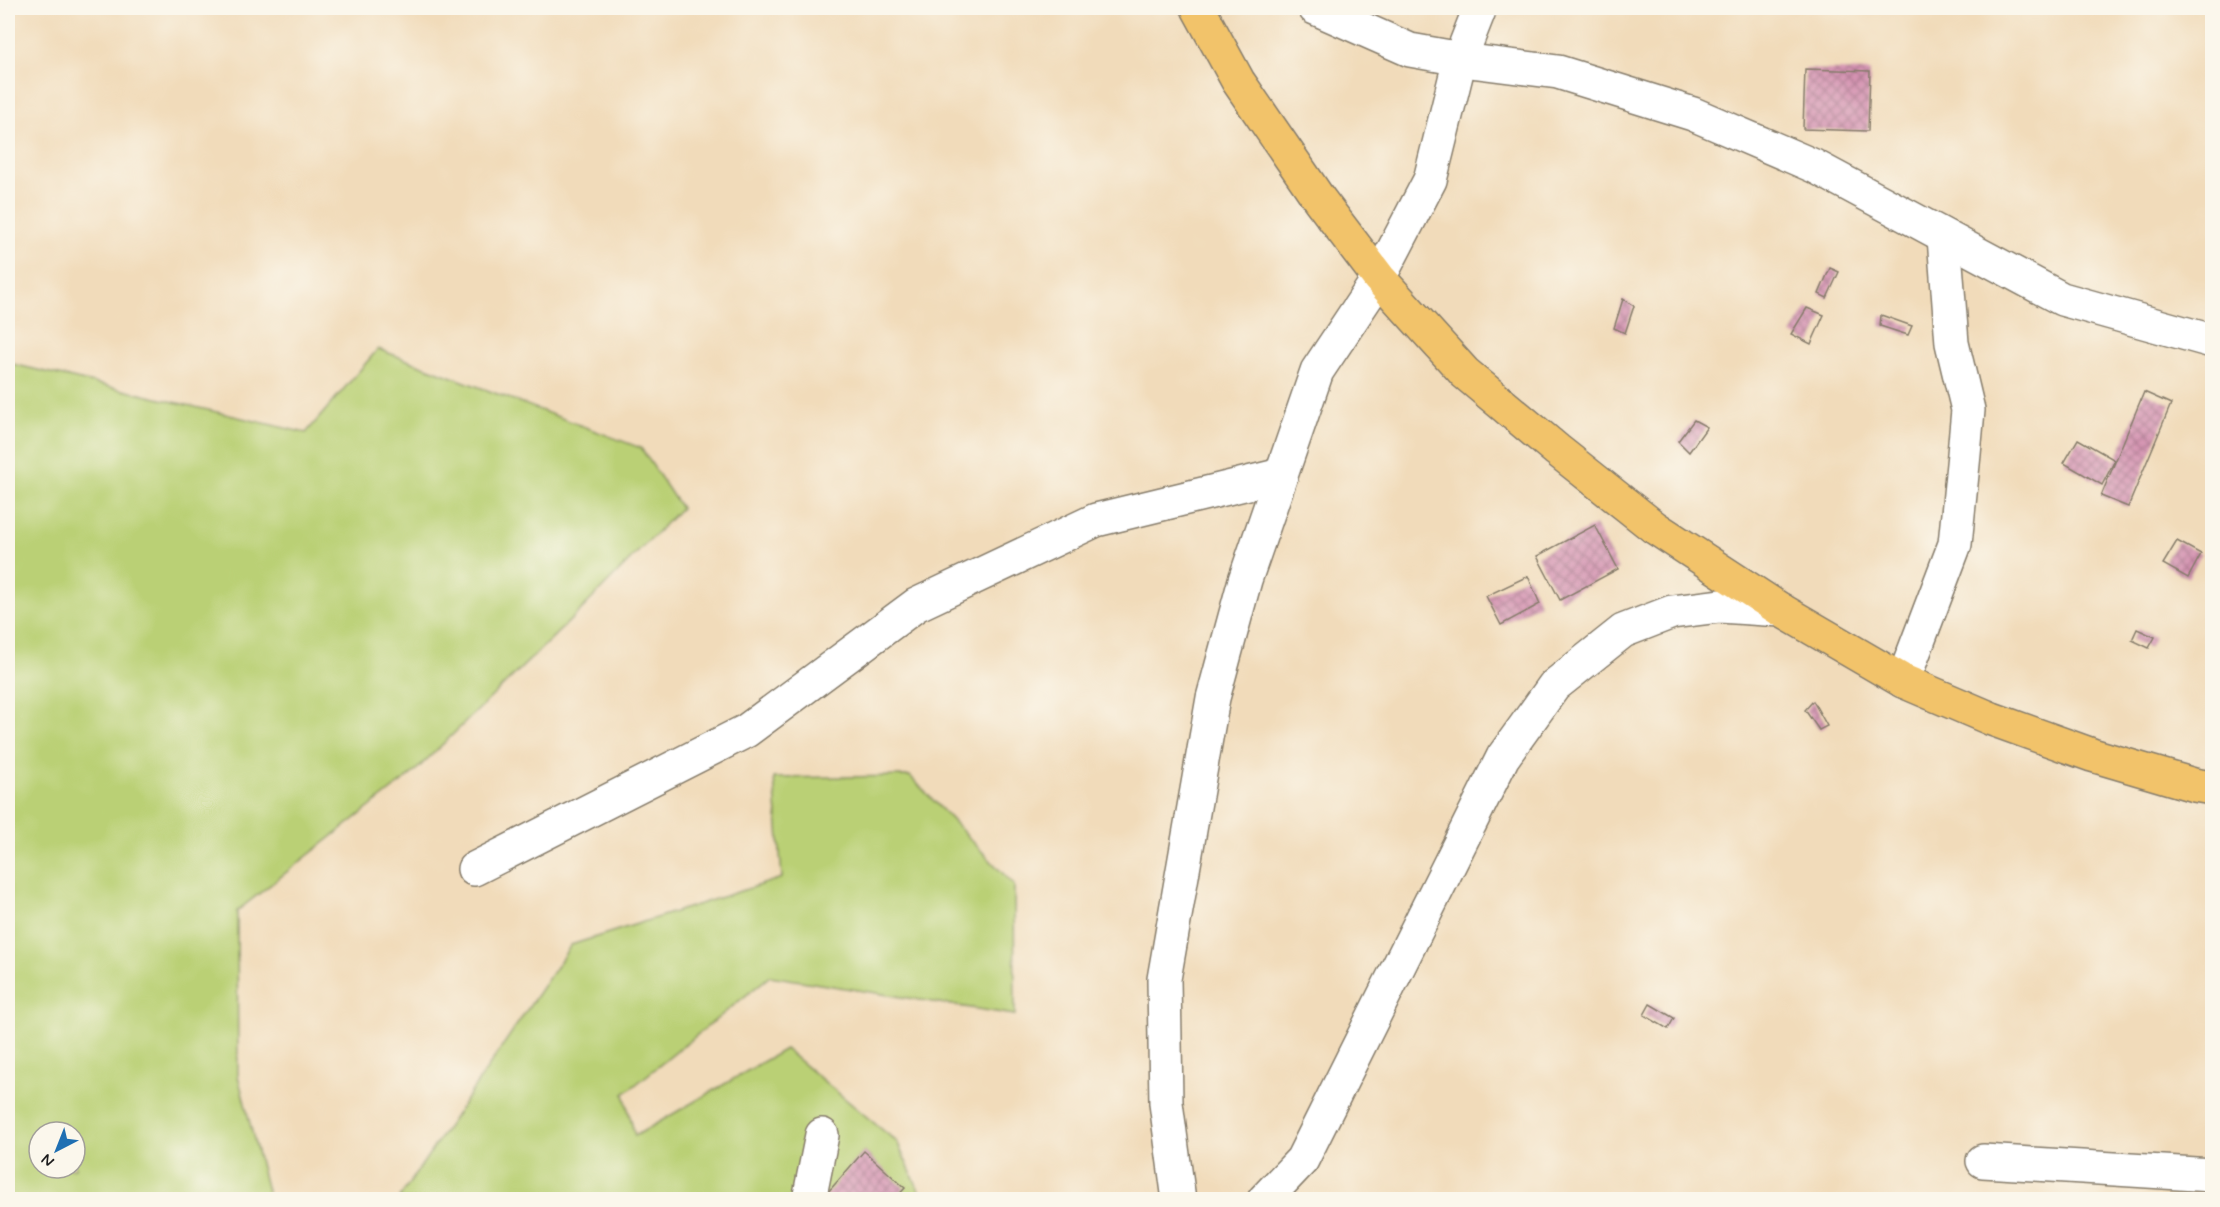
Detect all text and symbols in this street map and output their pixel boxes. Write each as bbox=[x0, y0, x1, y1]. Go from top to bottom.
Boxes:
north arrow bbox=[27, 1120, 87, 1180]
text: N bbox=[37, 1149, 59, 1171]

